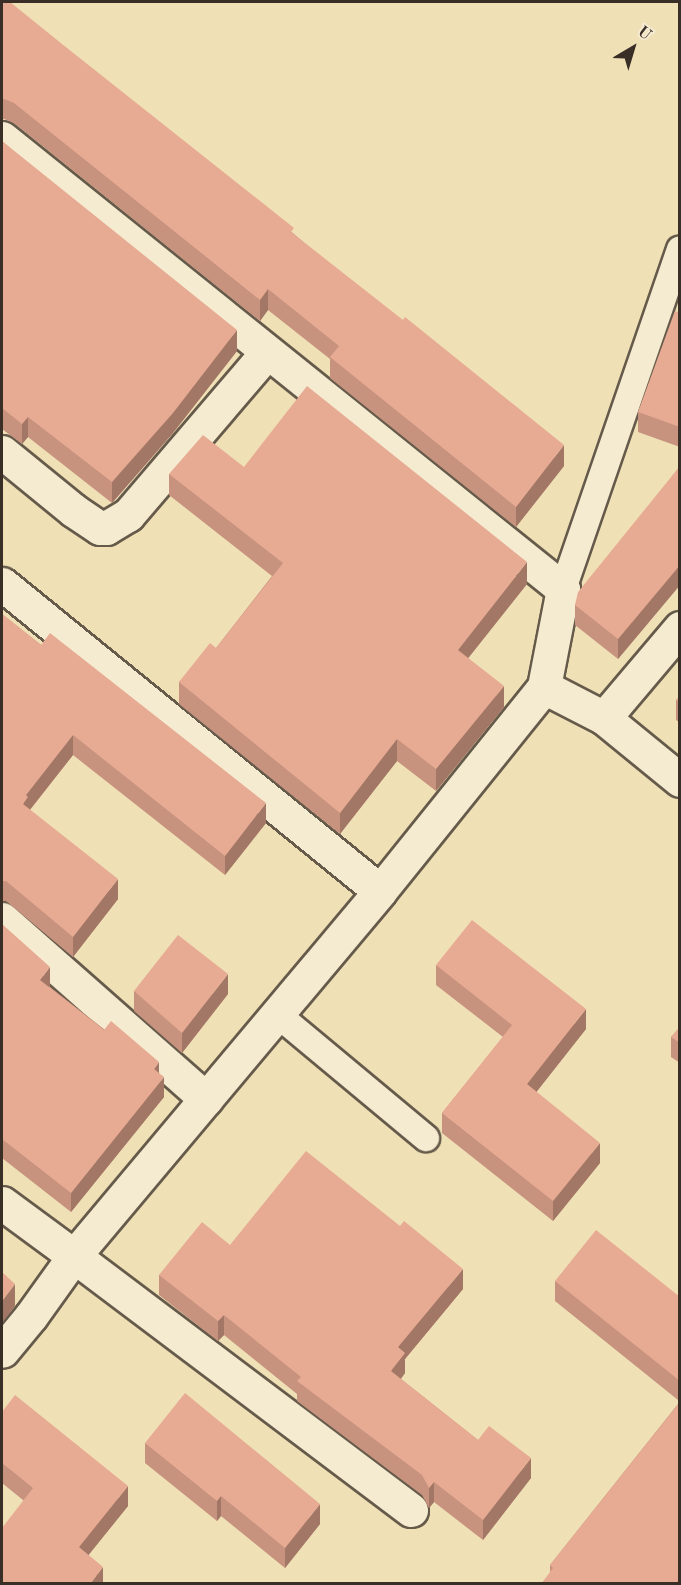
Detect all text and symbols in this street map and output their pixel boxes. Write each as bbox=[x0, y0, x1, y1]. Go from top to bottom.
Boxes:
north arrow bbox=[603, 18, 663, 78]
text: U bbox=[634, 24, 654, 44]

